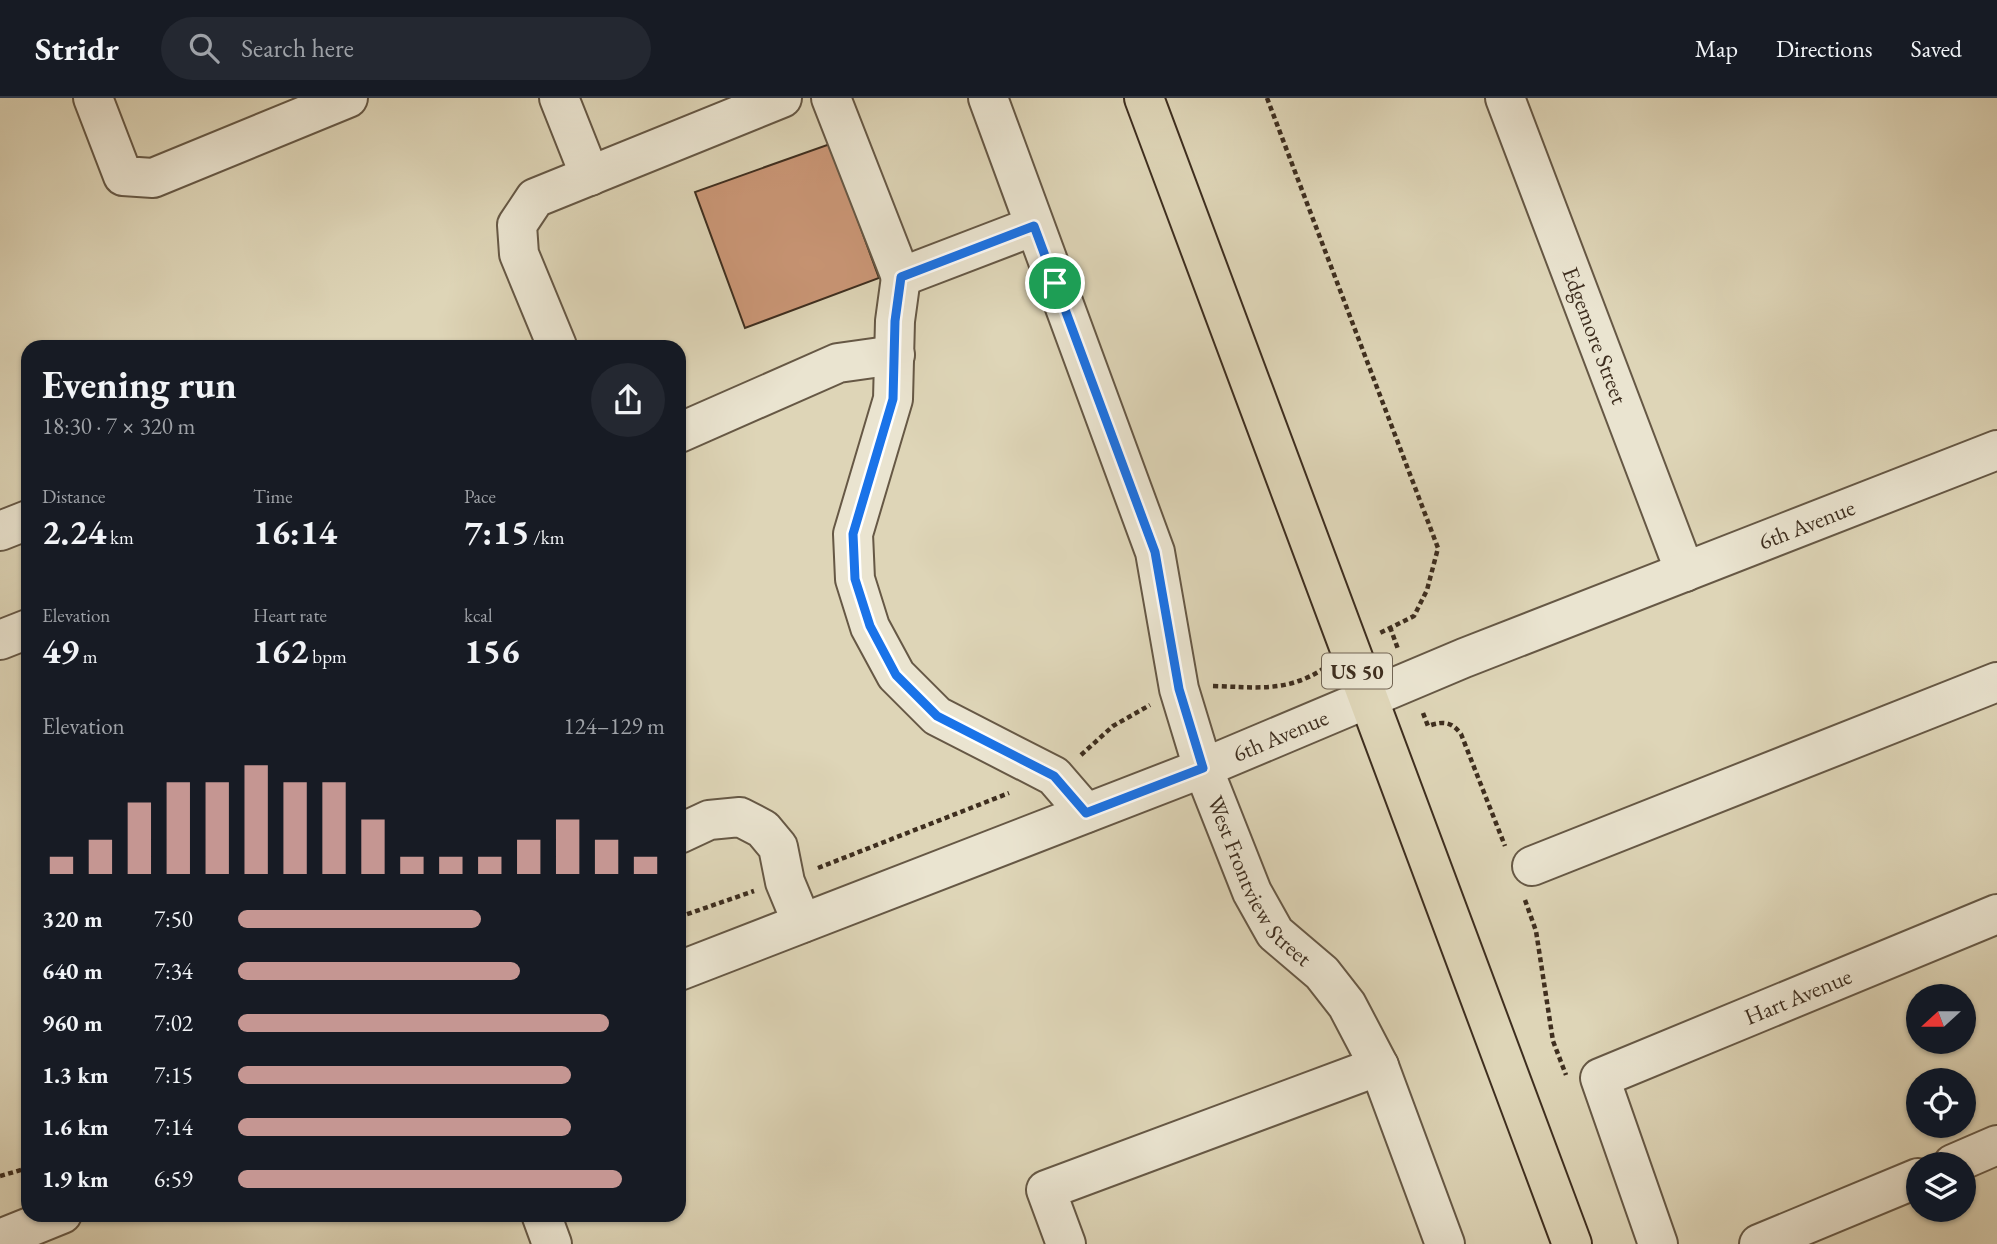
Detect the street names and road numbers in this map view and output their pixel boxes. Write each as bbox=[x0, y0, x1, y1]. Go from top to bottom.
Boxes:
street label: Edgemore Street bbox=[1556, 263, 1635, 409]
street label: 6th Avenue bbox=[1754, 492, 1859, 557]
road number: US 50 bbox=[1322, 654, 1392, 688]
street label: 6th Avenue bbox=[1228, 702, 1333, 769]
street label: West Frontview Street bbox=[1200, 791, 1319, 973]
street label: Hart Avenue bbox=[1740, 961, 1856, 1032]

